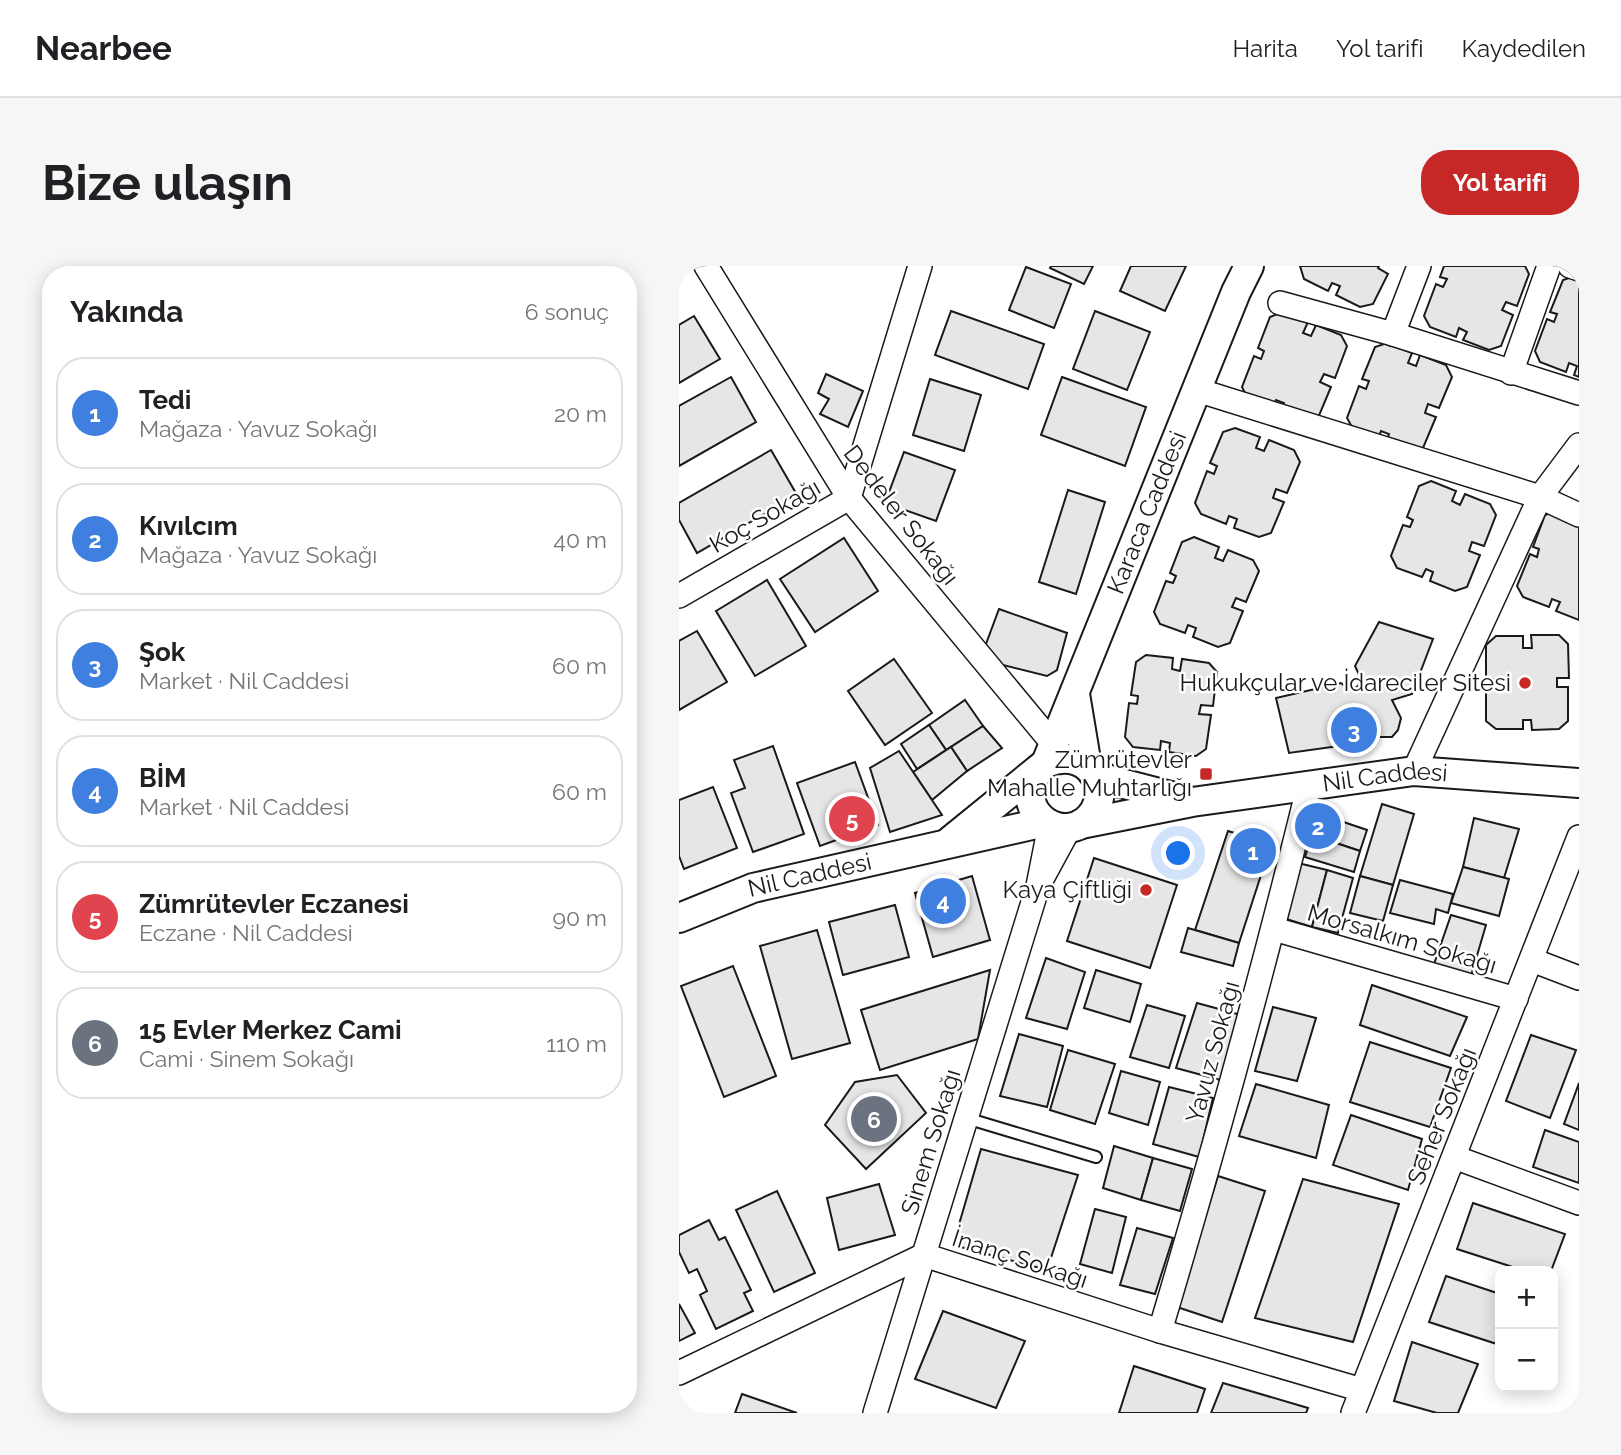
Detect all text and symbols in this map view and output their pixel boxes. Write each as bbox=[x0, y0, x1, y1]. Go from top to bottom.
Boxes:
text: Nearbee bbox=[35, 29, 172, 68]
text: Harita bbox=[1232, 34, 1298, 63]
text: Yol tarifi bbox=[1336, 34, 1424, 63]
text: Kaydedilen bbox=[1462, 34, 1586, 63]
button: Yol tarifi bbox=[1421, 150, 1579, 215]
text: Bize ulaşın bbox=[42, 154, 293, 211]
text: Yakında bbox=[70, 294, 183, 329]
text: 6 sonuç bbox=[525, 298, 609, 325]
text: Tedi bbox=[139, 385, 192, 415]
text: 1 bbox=[89, 400, 101, 427]
text: 20 m bbox=[554, 400, 607, 427]
text: Mağaza · Yavuz Sokağı bbox=[139, 415, 377, 442]
street label: Karaca Caddesi bbox=[1101, 427, 1192, 598]
street label: Dedeler Sokağı bbox=[838, 439, 965, 590]
street label: Koç Sokağı bbox=[704, 472, 825, 559]
text: Kıvılcım bbox=[139, 511, 238, 541]
text: 2 bbox=[89, 526, 101, 553]
text: 40 m bbox=[553, 526, 607, 553]
text: Mağaza · Yavuz Sokağı bbox=[139, 541, 377, 568]
text: Şok bbox=[139, 637, 185, 667]
text: 3 bbox=[89, 652, 101, 679]
text: 60 m bbox=[552, 652, 607, 679]
text: Market · Nil Caddesi bbox=[139, 667, 349, 694]
place label: Hukukçular ve İdareciler Sitesi bbox=[1180, 668, 1511, 697]
marker: Hukukçular ve İdareciler Sitesi bbox=[1517, 675, 1533, 691]
pin: 3 bbox=[1331, 704, 1377, 756]
place label: Zümrütevler Mahalle Muhtarlığı bbox=[987, 745, 1193, 802]
street label: Nil Caddesi bbox=[1320, 756, 1449, 798]
text: BİM bbox=[139, 763, 187, 793]
marker: Zümrütevler Mahalle Muhtarlığı bbox=[1198, 766, 1214, 782]
text: 4 bbox=[88, 778, 102, 805]
text: 60 m bbox=[552, 778, 607, 805]
text: Market · Nil Caddesi bbox=[139, 793, 349, 820]
pin: 5 bbox=[829, 793, 875, 845]
pin: 2 bbox=[1295, 800, 1341, 852]
pin: 1 bbox=[1230, 825, 1276, 877]
your location bbox=[1161, 836, 1195, 870]
street label: Nil Caddesi bbox=[745, 847, 874, 903]
pin: 4 bbox=[920, 875, 966, 927]
place label: Kaya Çiftliği bbox=[1003, 875, 1132, 904]
marker: Kaya Çiftliği bbox=[1138, 882, 1154, 898]
text: Zümrütevler Eczanesi bbox=[139, 889, 409, 919]
street label: Morsalkım Sokağı bbox=[1304, 898, 1500, 979]
text: 5 bbox=[89, 904, 101, 931]
text: 90 m bbox=[552, 904, 607, 931]
text: Eczane · Nil Caddesi bbox=[139, 919, 353, 946]
street label: Yavuz Sokağı bbox=[1180, 978, 1245, 1126]
text: 15 Evler Merkez Cami bbox=[139, 1015, 402, 1045]
text: 6 bbox=[88, 1030, 102, 1057]
text: 110 m bbox=[546, 1030, 607, 1057]
street label: Seher Sokağı bbox=[1401, 1043, 1482, 1189]
text: Cami · Sinem Sokağı bbox=[139, 1045, 354, 1072]
street label: Sinem Sokağı bbox=[895, 1066, 966, 1218]
pin: 6 bbox=[851, 1093, 897, 1145]
street label: İnanç Sokağı bbox=[949, 1223, 1092, 1294]
map controls bbox=[1495, 1266, 1558, 1392]
button: + bbox=[1495, 1266, 1558, 1329]
button: − bbox=[1495, 1329, 1558, 1392]

